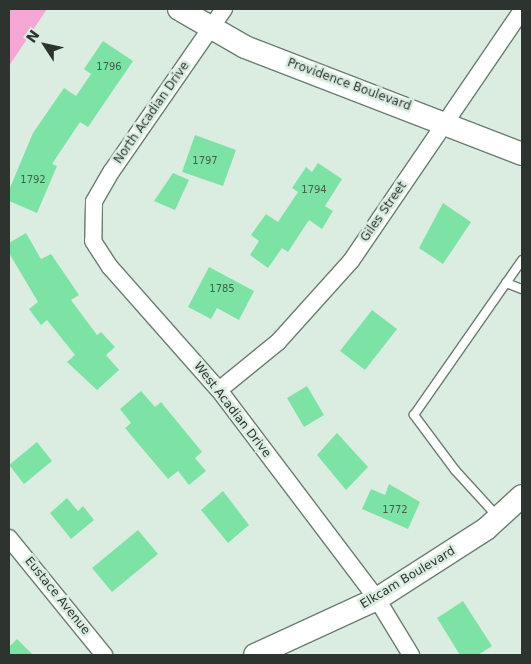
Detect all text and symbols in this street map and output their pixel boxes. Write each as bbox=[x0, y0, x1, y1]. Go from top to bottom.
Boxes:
north arrow bbox=[20, 20, 70, 70]
text: N bbox=[23, 27, 43, 46]
street label: Providence Boulevard bbox=[285, 56, 413, 114]
street label: North Acadian Drive bbox=[111, 59, 193, 167]
house number: 1796 bbox=[96, 61, 122, 73]
house number: 1797 bbox=[192, 155, 218, 167]
house number: 1792 bbox=[20, 174, 46, 186]
street label: Giles Street bbox=[358, 179, 410, 245]
house number: 1794 bbox=[301, 184, 327, 196]
house number: 1785 bbox=[209, 283, 235, 295]
street label: West Acadian Drive bbox=[190, 359, 274, 461]
house number: 1772 bbox=[382, 504, 408, 516]
street label: Elkcam Boulevard bbox=[358, 544, 458, 612]
street label: Eustace Avenue bbox=[21, 554, 93, 638]

